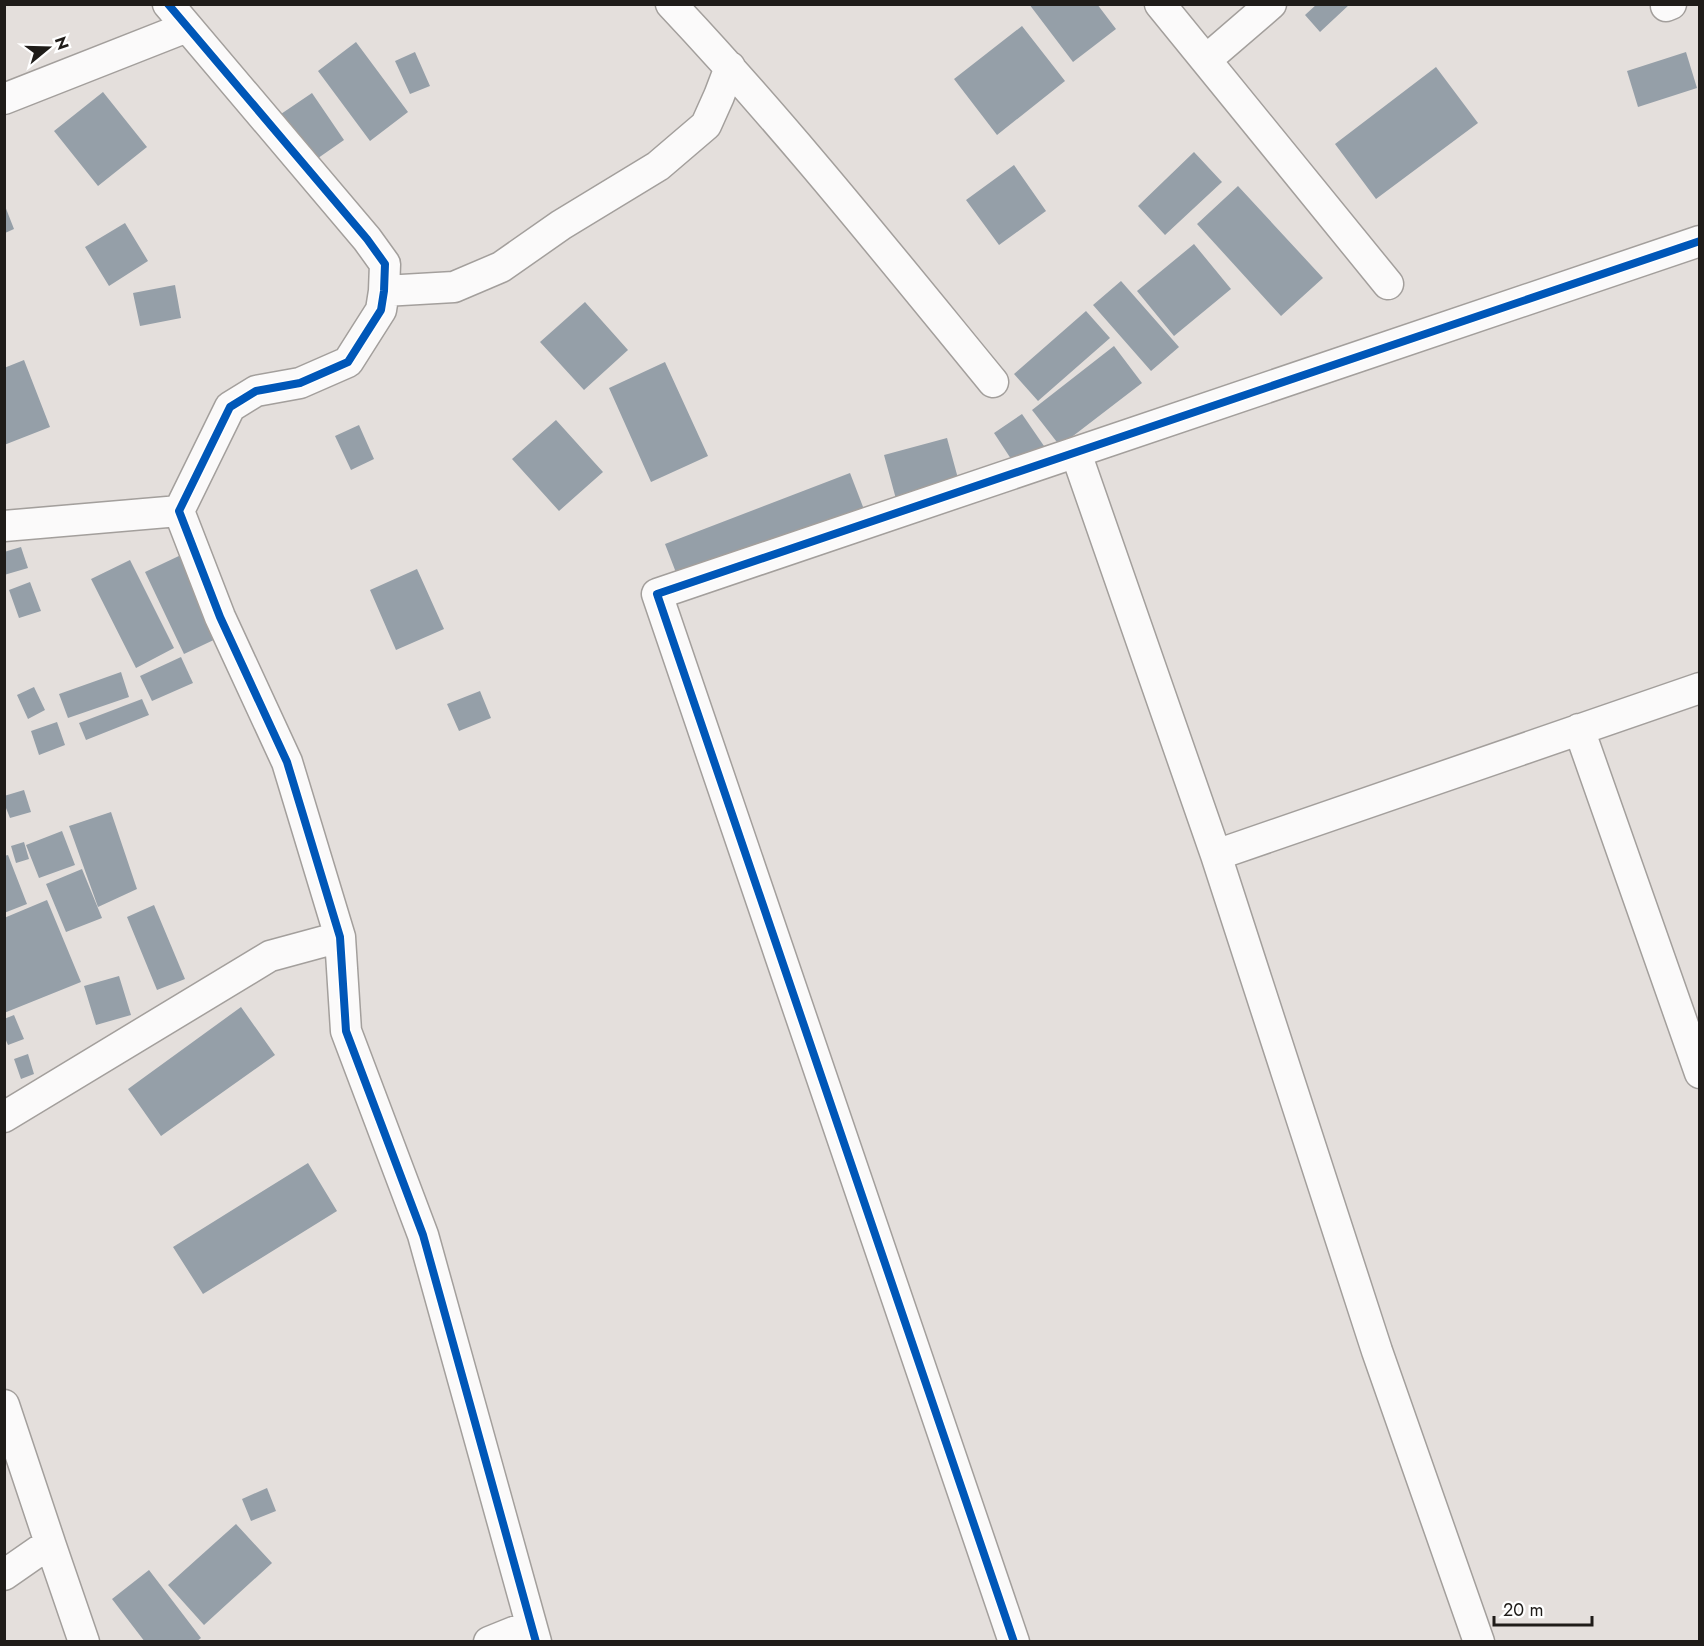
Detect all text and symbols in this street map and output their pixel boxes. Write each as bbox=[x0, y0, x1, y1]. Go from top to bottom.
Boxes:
north arrow bbox=[18, 18, 78, 78]
text: N bbox=[49, 34, 75, 53]
scale bar bbox=[1494, 1589, 1592, 1627]
text: 20 m bbox=[1503, 1597, 1543, 1623]

